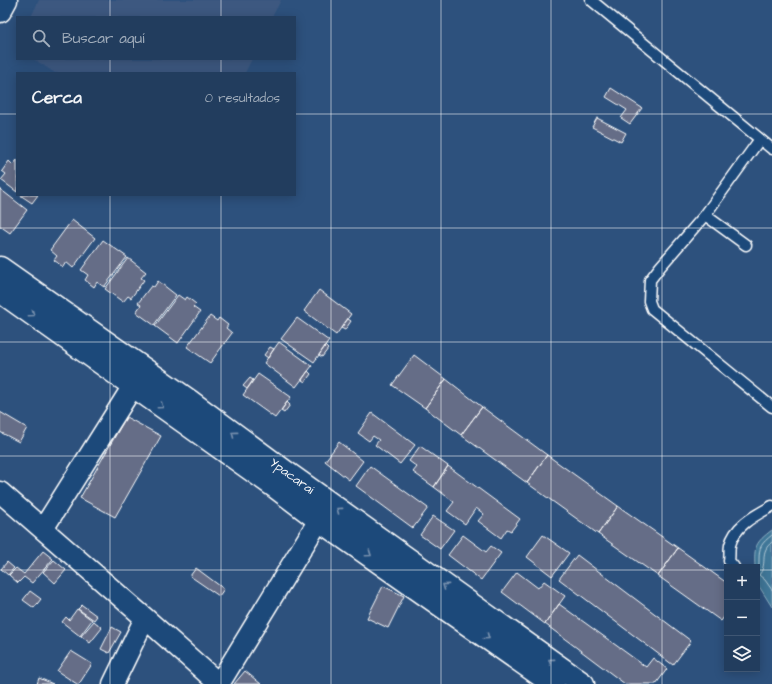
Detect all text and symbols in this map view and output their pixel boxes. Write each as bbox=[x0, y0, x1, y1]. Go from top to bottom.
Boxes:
search box bbox=[16, 16, 296, 60]
icon: search bbox=[30, 27, 52, 49]
text: Buscar aquí bbox=[62, 28, 144, 49]
text: Cerca bbox=[32, 86, 82, 110]
text: 0 resultados bbox=[205, 89, 280, 107]
one-way arrow bbox=[27, 309, 34, 316]
one-way arrow bbox=[156, 401, 163, 408]
one-way arrow bbox=[232, 432, 239, 439]
street label: Ypacarai bbox=[266, 454, 318, 498]
one-way arrow bbox=[337, 508, 344, 515]
one-way arrow bbox=[365, 549, 372, 557]
map controls bbox=[724, 564, 760, 672]
button: + bbox=[724, 564, 760, 600]
one-way arrow bbox=[443, 584, 450, 591]
button: − bbox=[724, 600, 760, 636]
one-way arrow bbox=[483, 632, 490, 640]
button: layers bbox=[724, 636, 760, 672]
one-way arrow bbox=[548, 658, 555, 666]

